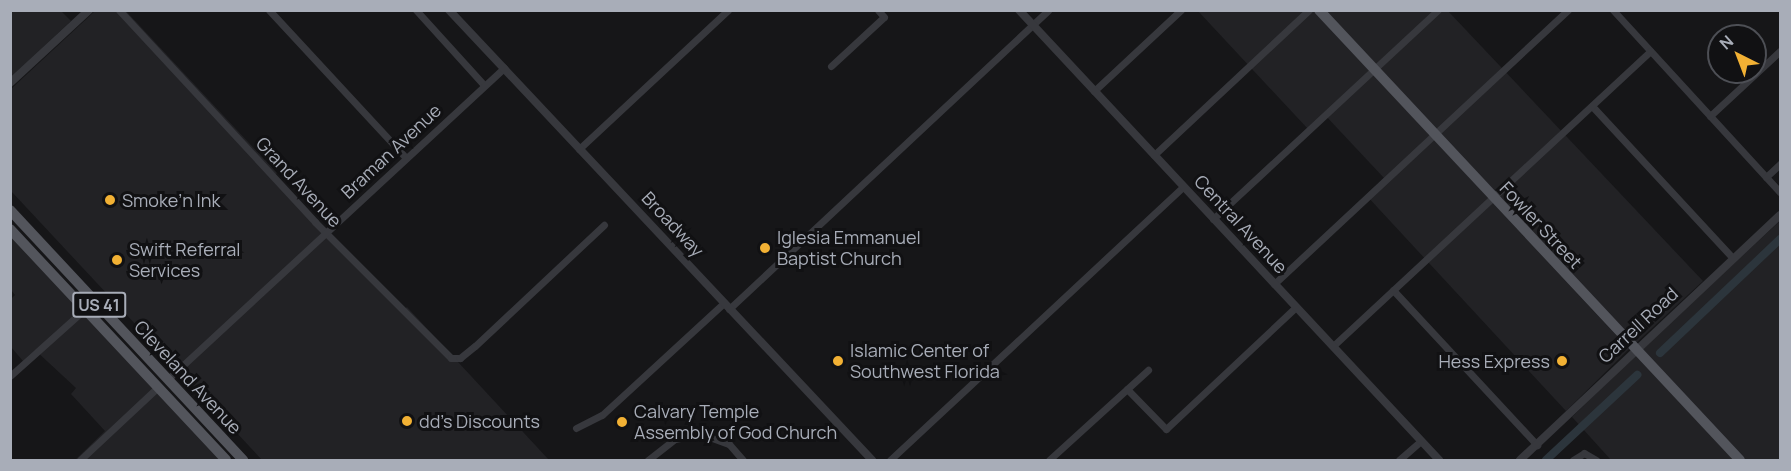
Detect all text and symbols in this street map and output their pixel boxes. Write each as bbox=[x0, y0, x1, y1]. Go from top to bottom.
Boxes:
north arrow bbox=[1707, 24, 1767, 84]
text: N bbox=[1715, 30, 1738, 54]
street label: Braman Avenue bbox=[337, 99, 445, 203]
street label: Grand Avenue bbox=[252, 132, 346, 232]
street label: Central Avenue bbox=[1190, 170, 1292, 278]
street label: Fowler Street bbox=[1495, 177, 1587, 273]
street label: Broadway bbox=[638, 187, 708, 261]
place label: Smoke’n Ink bbox=[122, 189, 220, 211]
marker: Smoke’n Ink bbox=[103, 193, 117, 207]
place label: Iglesia Emmanuel Baptist Church bbox=[777, 227, 921, 270]
place label: Swift Referral Services bbox=[129, 239, 241, 282]
marker: Iglesia Emmanuel Baptist Church bbox=[758, 241, 772, 255]
marker: Swift Referral Services bbox=[110, 253, 124, 267]
street label: Carrell Road bbox=[1594, 283, 1682, 367]
road number: US 41 bbox=[72, 292, 126, 318]
street label: Cleveland Avenue bbox=[130, 316, 246, 438]
place label: Islamic Center of Southwest Florida bbox=[850, 340, 1000, 382]
place label: Hess Express bbox=[1439, 350, 1550, 372]
marker: Islamic Center of Southwest Florida bbox=[831, 354, 845, 368]
marker: Hess Express bbox=[1555, 354, 1569, 368]
place label: Calvary Temple Assembly of God Church bbox=[634, 401, 837, 444]
place label: dd's Discounts bbox=[419, 410, 540, 432]
marker: dd's Discounts bbox=[400, 414, 414, 428]
marker: Calvary Temple Assembly of God Church bbox=[615, 415, 629, 429]

